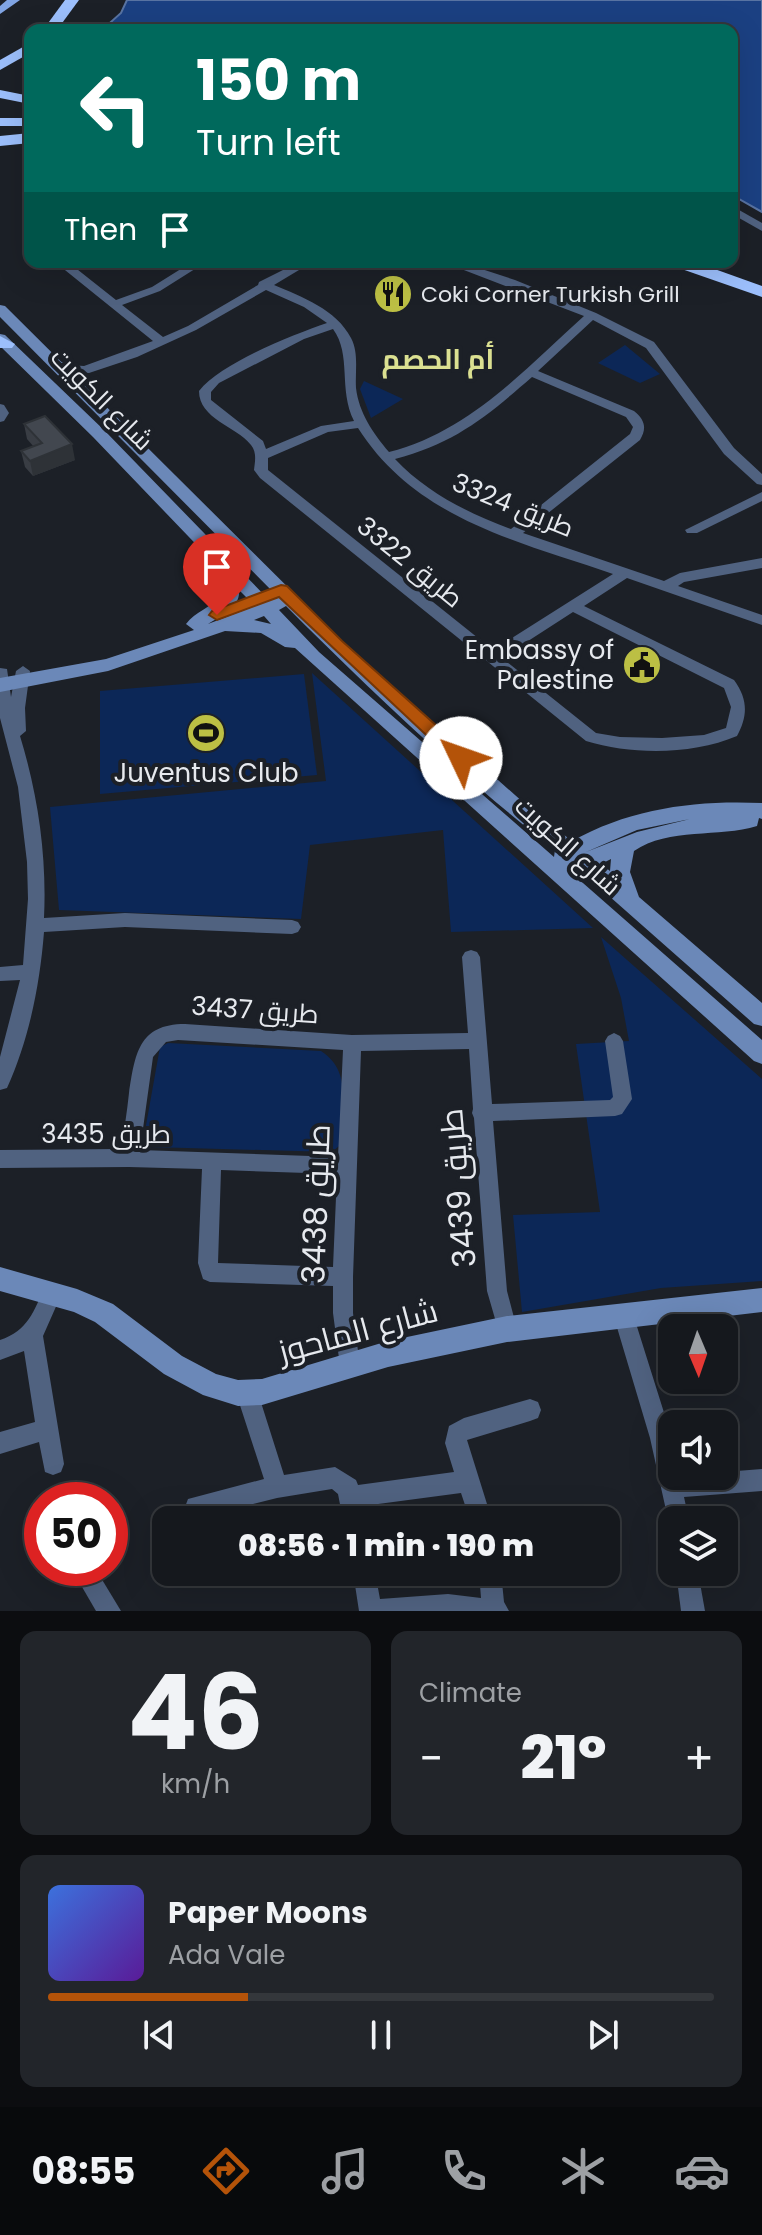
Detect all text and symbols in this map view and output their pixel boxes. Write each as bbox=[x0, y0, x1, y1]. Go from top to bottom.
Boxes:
text: 150 m bbox=[196, 41, 361, 120]
icon: left bbox=[64, 56, 168, 160]
text: Turn left bbox=[196, 117, 341, 168]
text: Then bbox=[64, 208, 137, 251]
icon: arrive bbox=[153, 208, 197, 252]
restaurant icon: Coki Corner Turkish Grill bbox=[372, 273, 414, 315]
place label: Coki Corner Turkish Grill bbox=[421, 279, 680, 310]
street label: شارع الكويت bbox=[43, 340, 161, 458]
district label: أم الحصم bbox=[382, 340, 494, 379]
street label: طريق 3324 bbox=[447, 464, 579, 546]
street label: طريق 3322 bbox=[349, 508, 471, 616]
pin bbox=[183, 533, 251, 615]
icon: arrive bbox=[195, 545, 239, 589]
place label: Embassy of Palestine bbox=[465, 632, 614, 698]
public building icon: Embassy of Palestine bbox=[621, 644, 663, 686]
sports icon: Juventus Club bbox=[185, 712, 227, 754]
position arrow bbox=[419, 716, 503, 800]
place label: Juventus Club bbox=[113, 755, 299, 791]
street label: شارع الكويت bbox=[507, 789, 629, 903]
street label: طريق 3437 bbox=[190, 988, 320, 1032]
street label: طريق 3439 bbox=[428, 1107, 487, 1270]
street label: طريق 3435 bbox=[41, 1116, 171, 1152]
street label: طريق 3438 bbox=[290, 1123, 341, 1285]
street label: شارع الماحوز bbox=[271, 1288, 443, 1374]
north arrow bbox=[658, 1314, 738, 1394]
map controls bbox=[658, 1314, 738, 1586]
button: sound bbox=[658, 1410, 738, 1490]
speed limit sign: 50 bbox=[24, 1482, 128, 1586]
button: layers bbox=[658, 1506, 738, 1586]
text: 08:56 · 1 min · 190 m bbox=[238, 1524, 534, 1567]
text: 46 bbox=[127, 1640, 264, 1785]
text: Climate bbox=[419, 1675, 522, 1711]
text: 21° bbox=[521, 1716, 607, 1800]
text: − bbox=[419, 1728, 443, 1789]
text: + bbox=[684, 1728, 714, 1789]
text: km/h bbox=[161, 1766, 230, 1802]
text: Paper Moons bbox=[168, 1891, 368, 1934]
text: Ada Vale bbox=[168, 1937, 285, 1973]
icon: previous bbox=[137, 2013, 181, 2057]
icon: pause bbox=[359, 2013, 403, 2057]
icon: next bbox=[581, 2013, 625, 2057]
icon: directions bbox=[198, 2143, 254, 2199]
icon: music bbox=[317, 2143, 373, 2199]
icon: phone bbox=[436, 2143, 492, 2199]
icon: climate bbox=[555, 2143, 611, 2199]
icon: car bbox=[674, 2143, 730, 2199]
text: 08:55 bbox=[32, 2146, 135, 2197]

